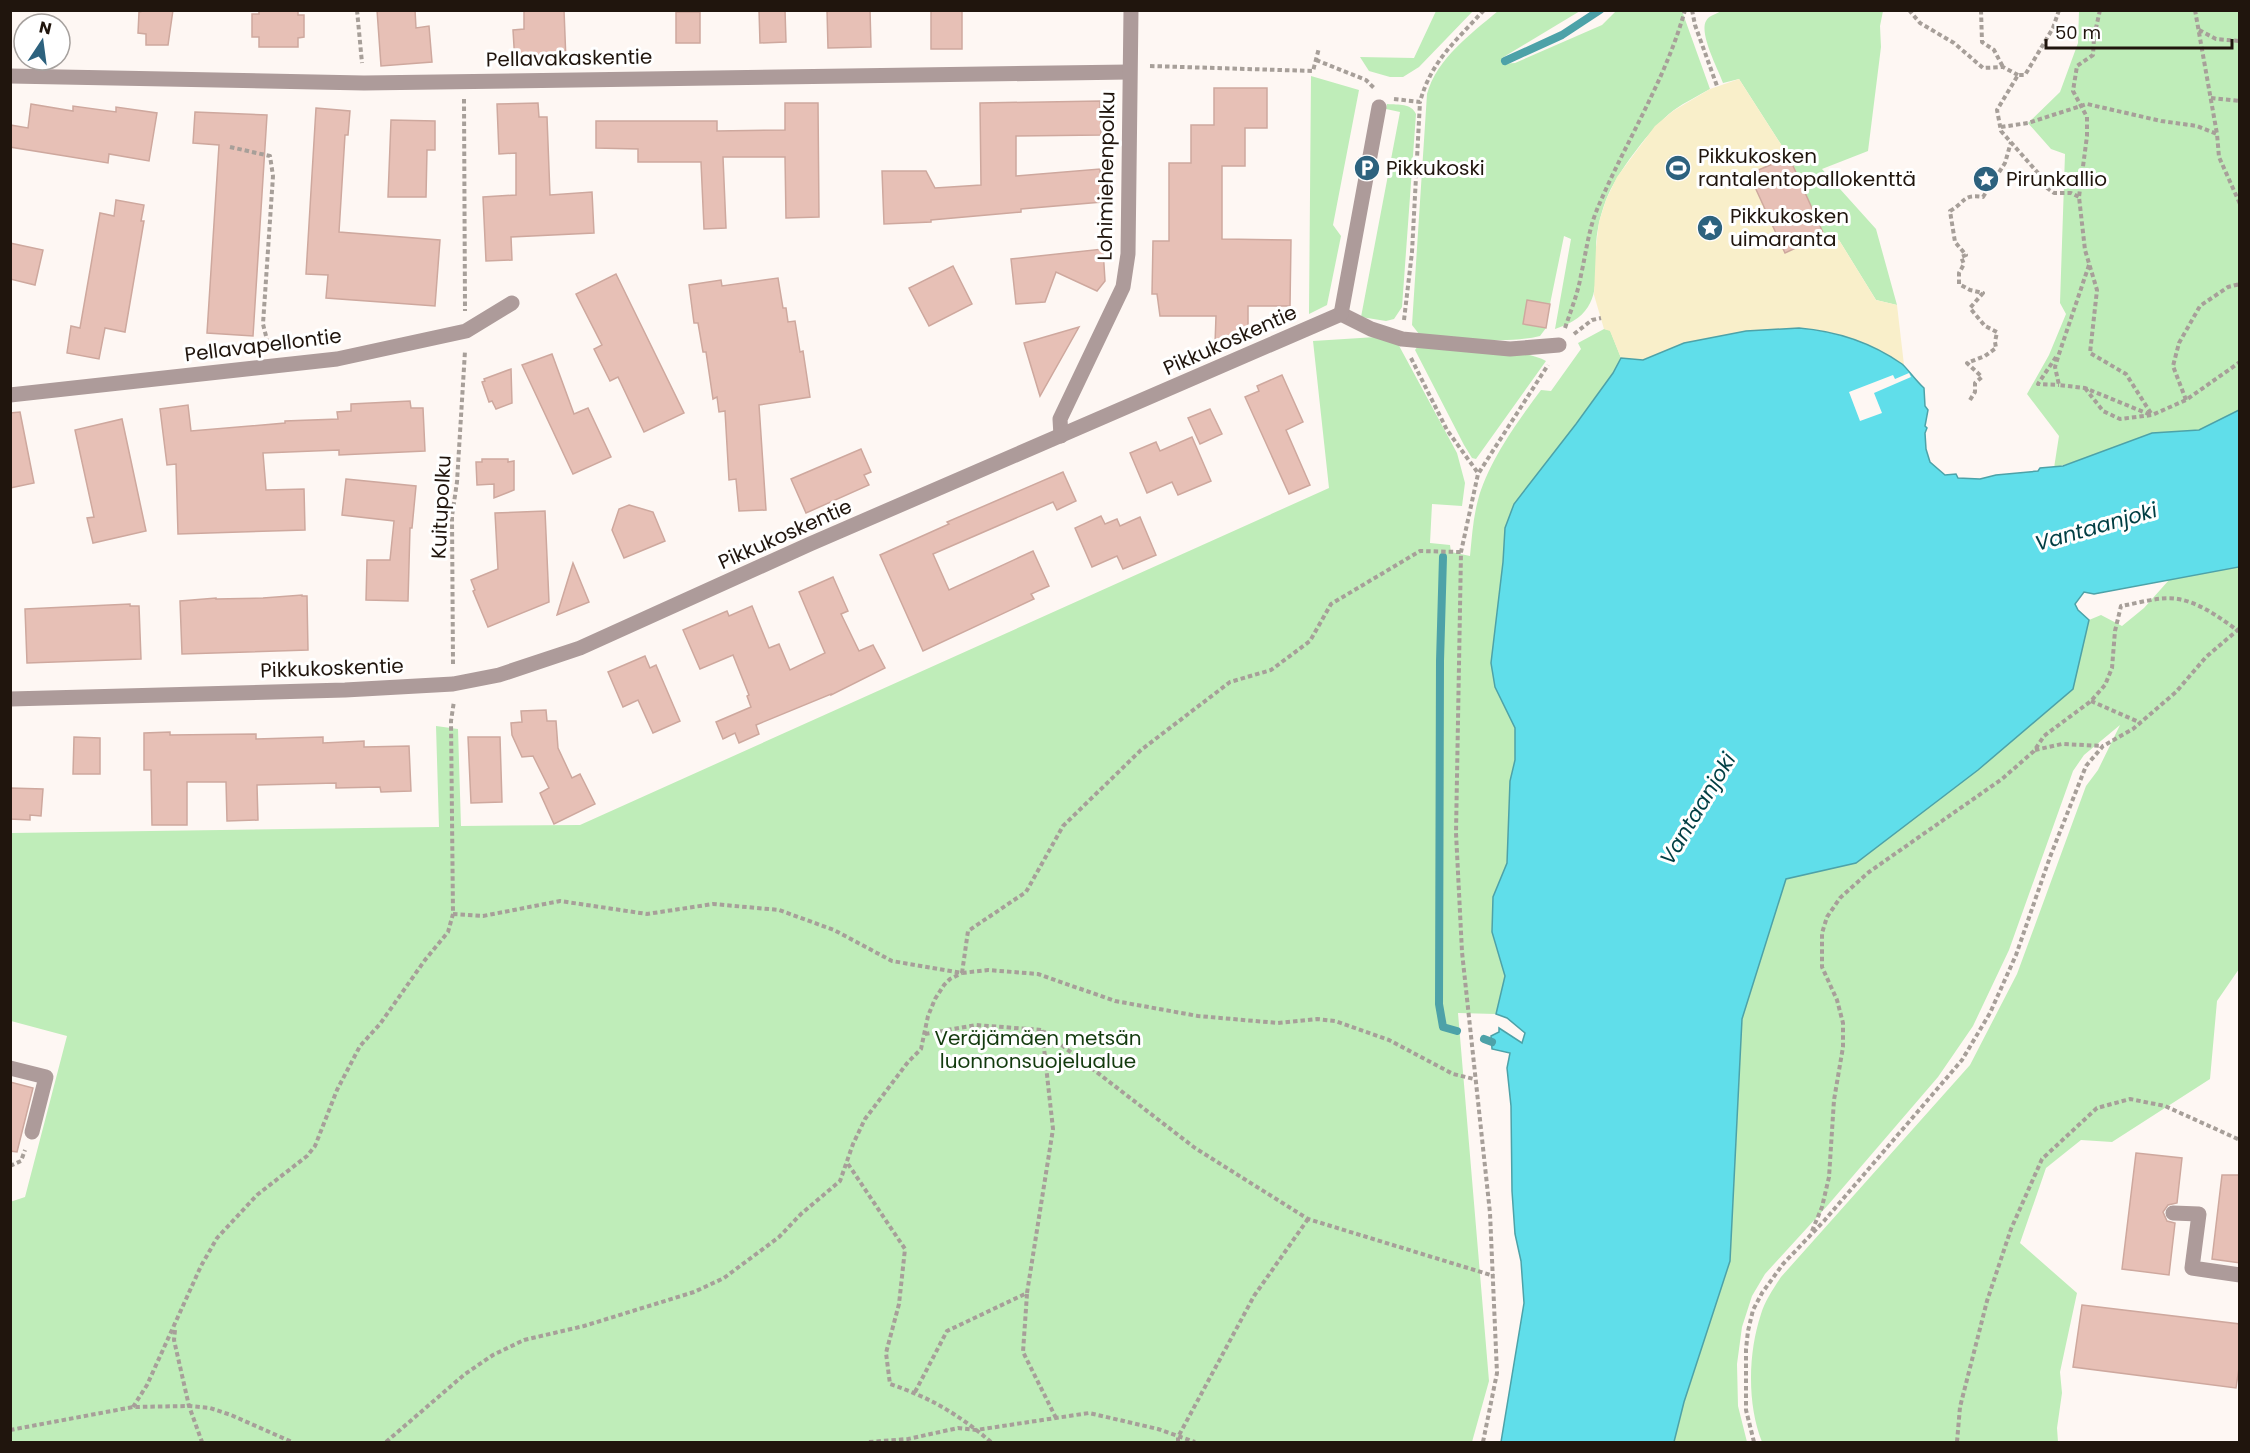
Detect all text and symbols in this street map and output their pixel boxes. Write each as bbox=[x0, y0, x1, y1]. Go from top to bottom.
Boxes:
north arrow bbox=[12, 12, 72, 72]
scale bar bbox=[2046, 12, 2232, 50]
text: N bbox=[37, 15, 54, 40]
text: 50 m bbox=[2055, 20, 2101, 45]
street label: Pellavakaskentie bbox=[486, 43, 652, 73]
street label: Lohimiehenpolku bbox=[1091, 91, 1121, 261]
place label: Pikkukosken rantalentopallokenttä bbox=[1698, 142, 1916, 193]
parking icon: Pikkukoski bbox=[1352, 153, 1382, 183]
sports icon: Pikkukosken rantalentopallokenttä bbox=[1663, 153, 1693, 183]
place label: Pikkukoski bbox=[1386, 154, 1485, 182]
place icon: Pirunkallio bbox=[1971, 164, 2001, 194]
place label: Pirunkallio bbox=[2006, 165, 2107, 193]
place label: Pikkukosken uimaranta bbox=[1730, 202, 1849, 253]
place icon: Pikkukosken uimaranta bbox=[1695, 213, 1725, 243]
street label: Pikkukoskentie bbox=[1159, 298, 1301, 382]
street label: Pellavapellontie bbox=[183, 321, 343, 369]
street label: Kuitupolku bbox=[424, 454, 458, 560]
street label: Pikkukoskentie bbox=[714, 492, 856, 576]
water label: Vantaanjoki bbox=[2031, 495, 2161, 558]
street label: Pikkukoskentie bbox=[260, 652, 404, 684]
water label: Vantaanjoki bbox=[1653, 747, 1743, 870]
park label: Veräjämäen metsän luonnonsuojelualue bbox=[934, 1024, 1142, 1075]

